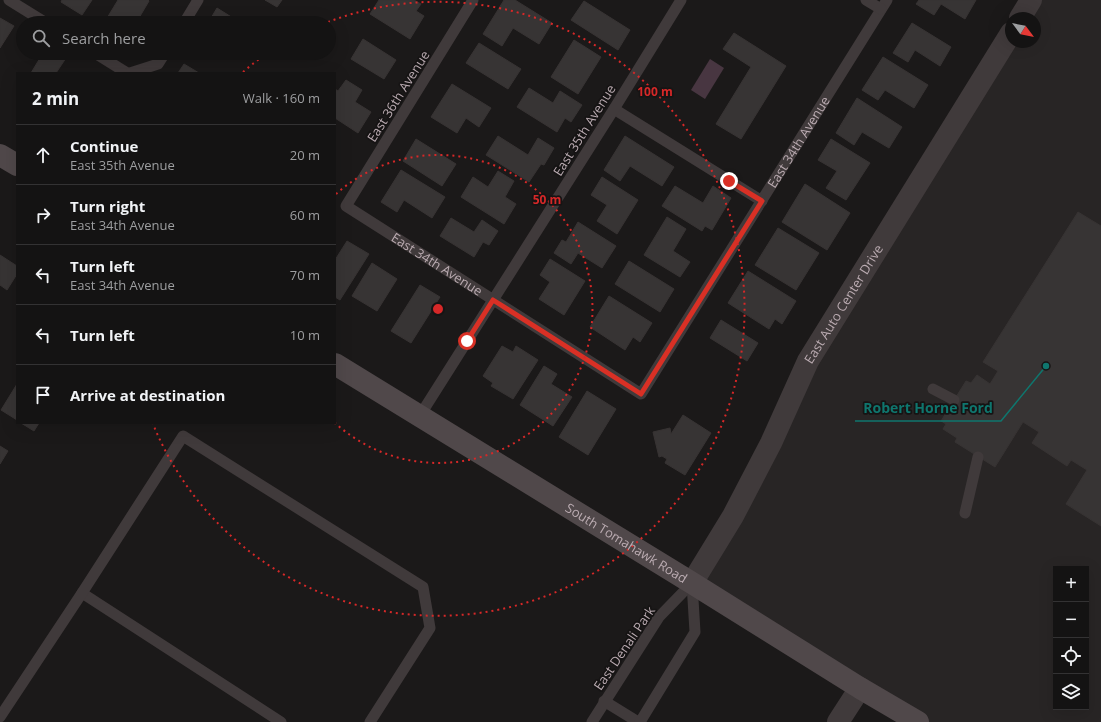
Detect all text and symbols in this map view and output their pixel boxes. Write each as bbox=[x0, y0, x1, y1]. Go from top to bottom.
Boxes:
north arrow bbox=[1005, 12, 1041, 48]
search box bbox=[16, 16, 336, 60]
icon: search bbox=[30, 27, 52, 49]
text: Search here bbox=[62, 28, 146, 48]
street label: East 36th Avenue bbox=[363, 47, 433, 145]
street label: East 35th Avenue bbox=[549, 81, 619, 179]
text: 100 m bbox=[637, 83, 673, 100]
text: 2 min bbox=[32, 87, 79, 110]
text: Walk · 160 m bbox=[243, 89, 320, 107]
street label: East 34th Avenue bbox=[763, 93, 834, 191]
text: Continue bbox=[70, 136, 138, 156]
icon: ahead bbox=[32, 144, 54, 166]
text: 20 m bbox=[290, 146, 320, 164]
text: East 35th Avenue bbox=[70, 156, 175, 174]
route end bbox=[720, 172, 738, 190]
text: 50 m bbox=[533, 191, 561, 208]
text: Turn right bbox=[70, 196, 145, 216]
icon: right bbox=[32, 204, 54, 226]
text: 60 m bbox=[290, 206, 320, 224]
text: East 34th Avenue bbox=[70, 216, 175, 234]
street label: East 34th Avenue bbox=[388, 228, 486, 300]
street label: East Auto Center Drive bbox=[800, 241, 887, 367]
text: Turn left bbox=[70, 256, 135, 276]
icon: left bbox=[32, 264, 54, 286]
text: 70 m bbox=[290, 266, 320, 284]
text: East 34th Avenue bbox=[70, 276, 175, 294]
centre of rings bbox=[431, 302, 445, 316]
icon: left bbox=[32, 324, 54, 346]
text: Turn left bbox=[70, 325, 135, 345]
text: 10 m bbox=[290, 326, 320, 344]
route start bbox=[458, 332, 476, 350]
icon: arrive bbox=[32, 384, 54, 406]
text: Arrive at destination bbox=[70, 385, 225, 405]
callout: Robert Horne Ford bbox=[855, 395, 1001, 421]
text: Robert Horne Ford bbox=[863, 398, 993, 417]
street label: South Tomahawk Road bbox=[562, 499, 691, 587]
map controls bbox=[1053, 566, 1089, 710]
button: + bbox=[1053, 566, 1089, 602]
street label: East Denali Park bbox=[589, 602, 659, 694]
button: − bbox=[1053, 602, 1089, 638]
button: locate bbox=[1053, 638, 1089, 674]
button: layers bbox=[1053, 674, 1089, 710]

